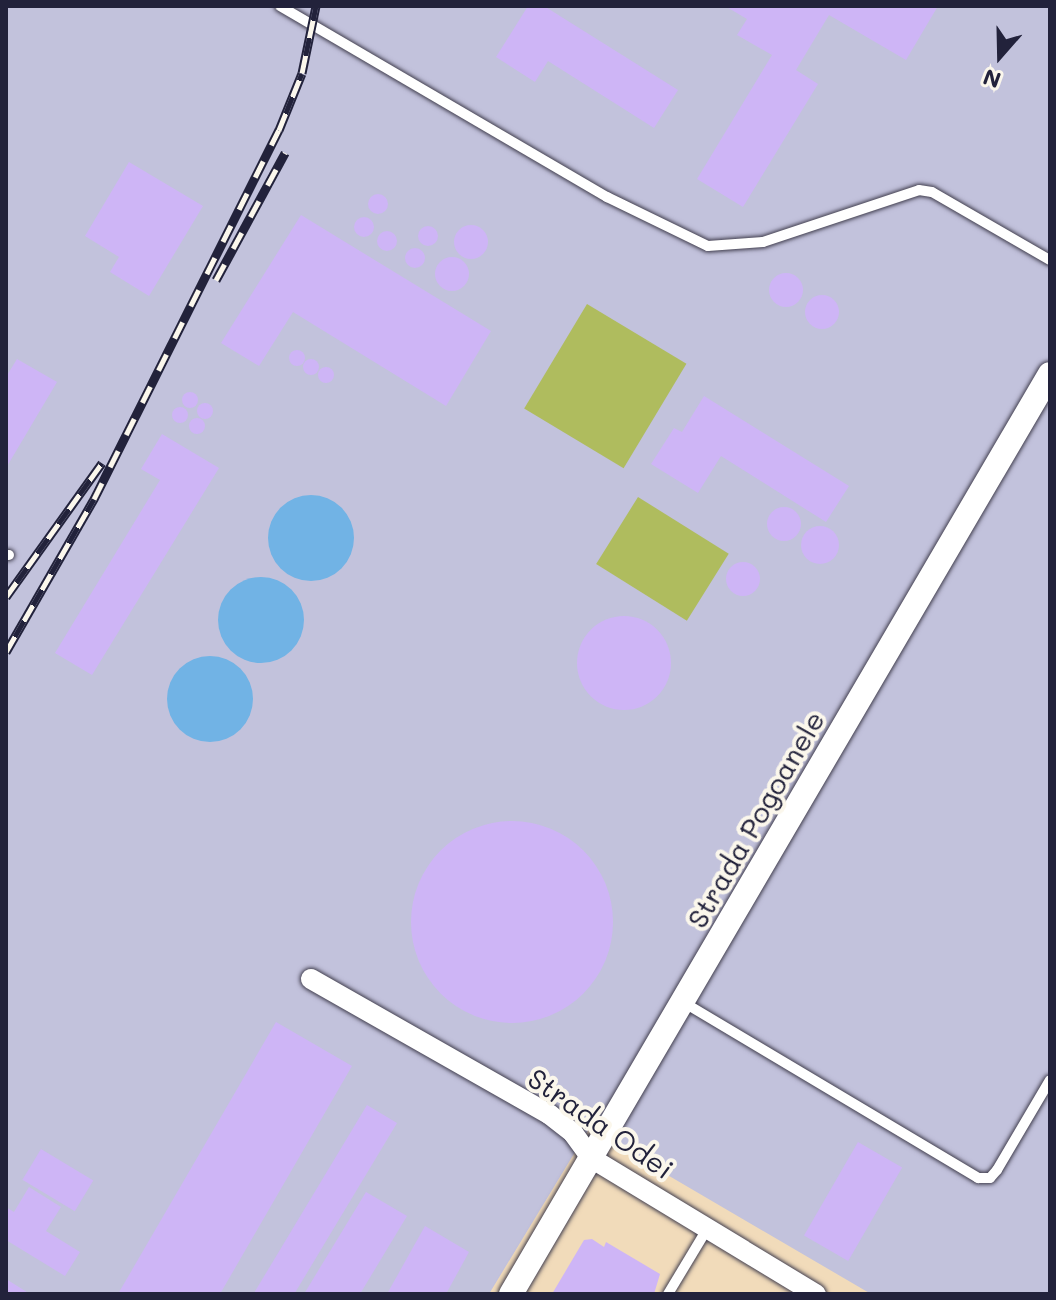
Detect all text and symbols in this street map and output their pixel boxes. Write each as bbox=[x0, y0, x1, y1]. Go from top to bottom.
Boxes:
north arrow bbox=[960, 16, 1040, 96]
text: N bbox=[979, 63, 1004, 96]
street label: Strada Pogoanele bbox=[679, 705, 831, 933]
street label: Strada Odei bbox=[522, 1061, 680, 1185]

